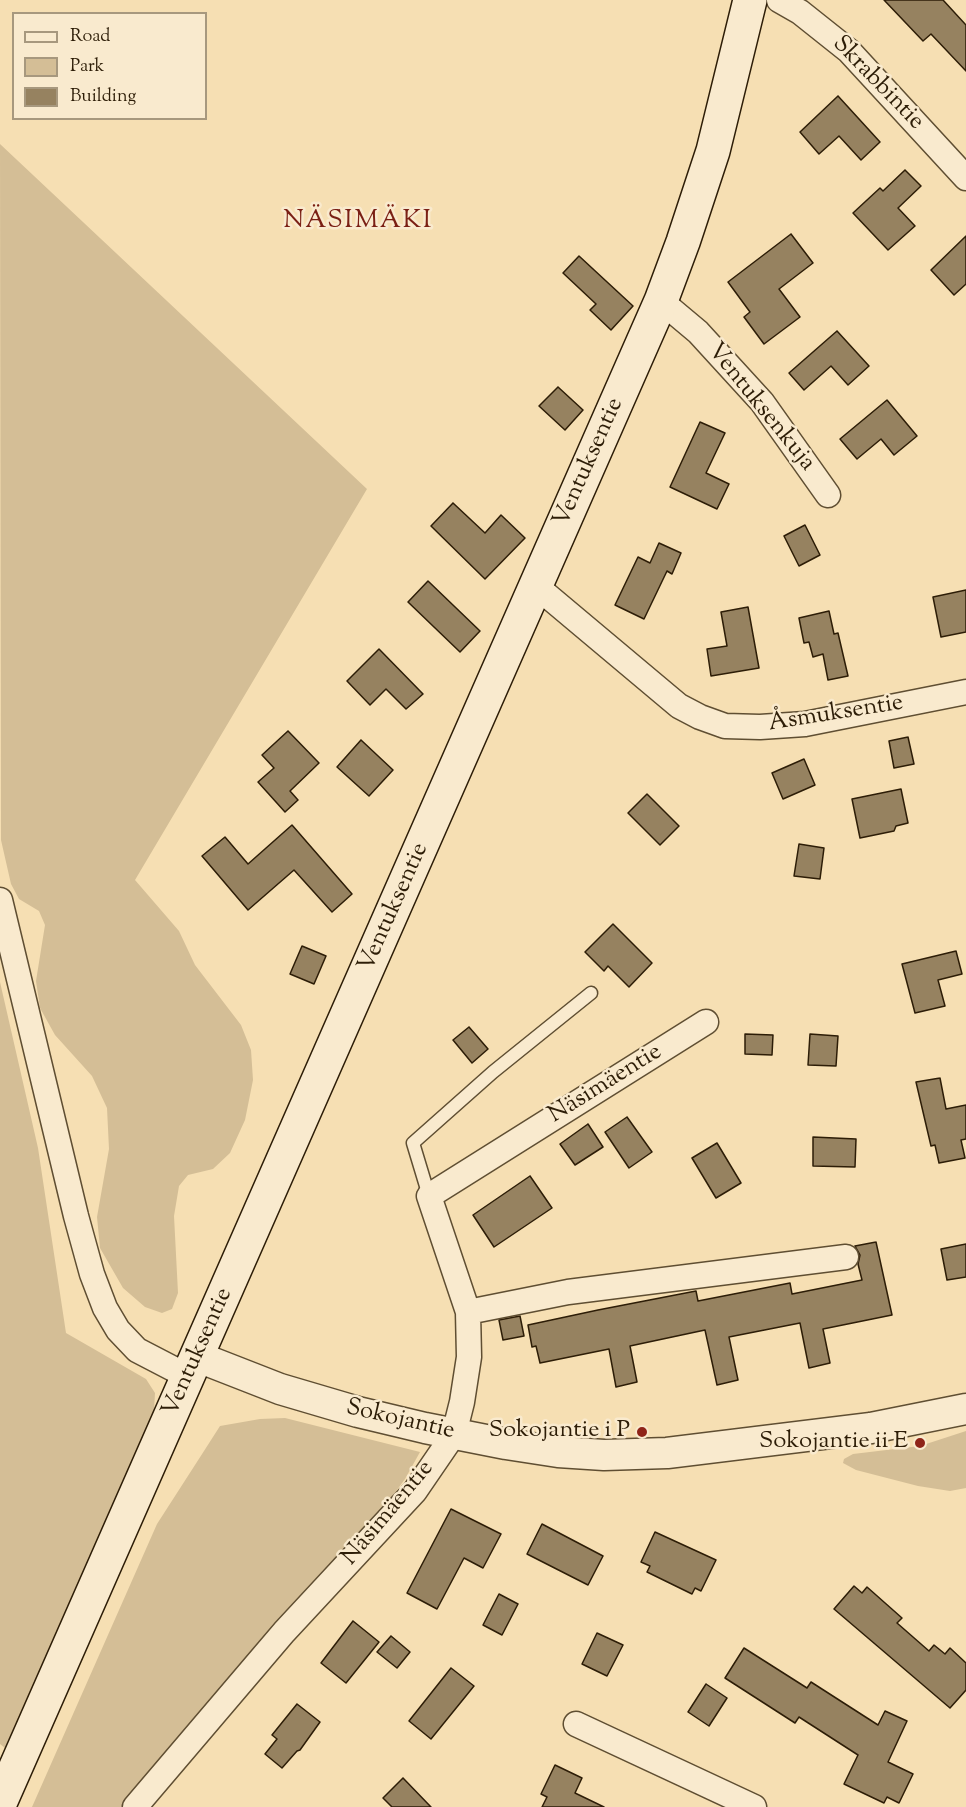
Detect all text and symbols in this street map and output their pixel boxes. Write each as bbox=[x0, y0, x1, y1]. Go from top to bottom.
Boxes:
legend bbox=[12, 12, 207, 120]
text: Road bbox=[70, 24, 110, 50]
street label: Skrabbintie bbox=[825, 31, 929, 137]
text: Park bbox=[70, 54, 104, 80]
text: Building bbox=[70, 84, 136, 110]
district label: NÄSIMÄKI bbox=[283, 207, 433, 239]
street label: Ventuksenkuja bbox=[700, 338, 820, 478]
street label: Ventuksentie bbox=[549, 394, 631, 532]
street label: Åsmuksentie bbox=[767, 690, 905, 740]
street label: Ventuksentie bbox=[354, 839, 436, 977]
street label: Näsimäentie bbox=[544, 1039, 668, 1131]
street label: Ventuksentie bbox=[158, 1284, 240, 1422]
street label: Sokojantie bbox=[343, 1395, 457, 1447]
place label: Sokojantie i P bbox=[489, 1418, 630, 1446]
marker: Sokojantie i P bbox=[635, 1425, 649, 1439]
place label: Sokojantie ii E bbox=[759, 1429, 908, 1457]
marker: Sokojantie ii E bbox=[913, 1436, 927, 1450]
street label: Näsimäentie bbox=[337, 1456, 441, 1572]

